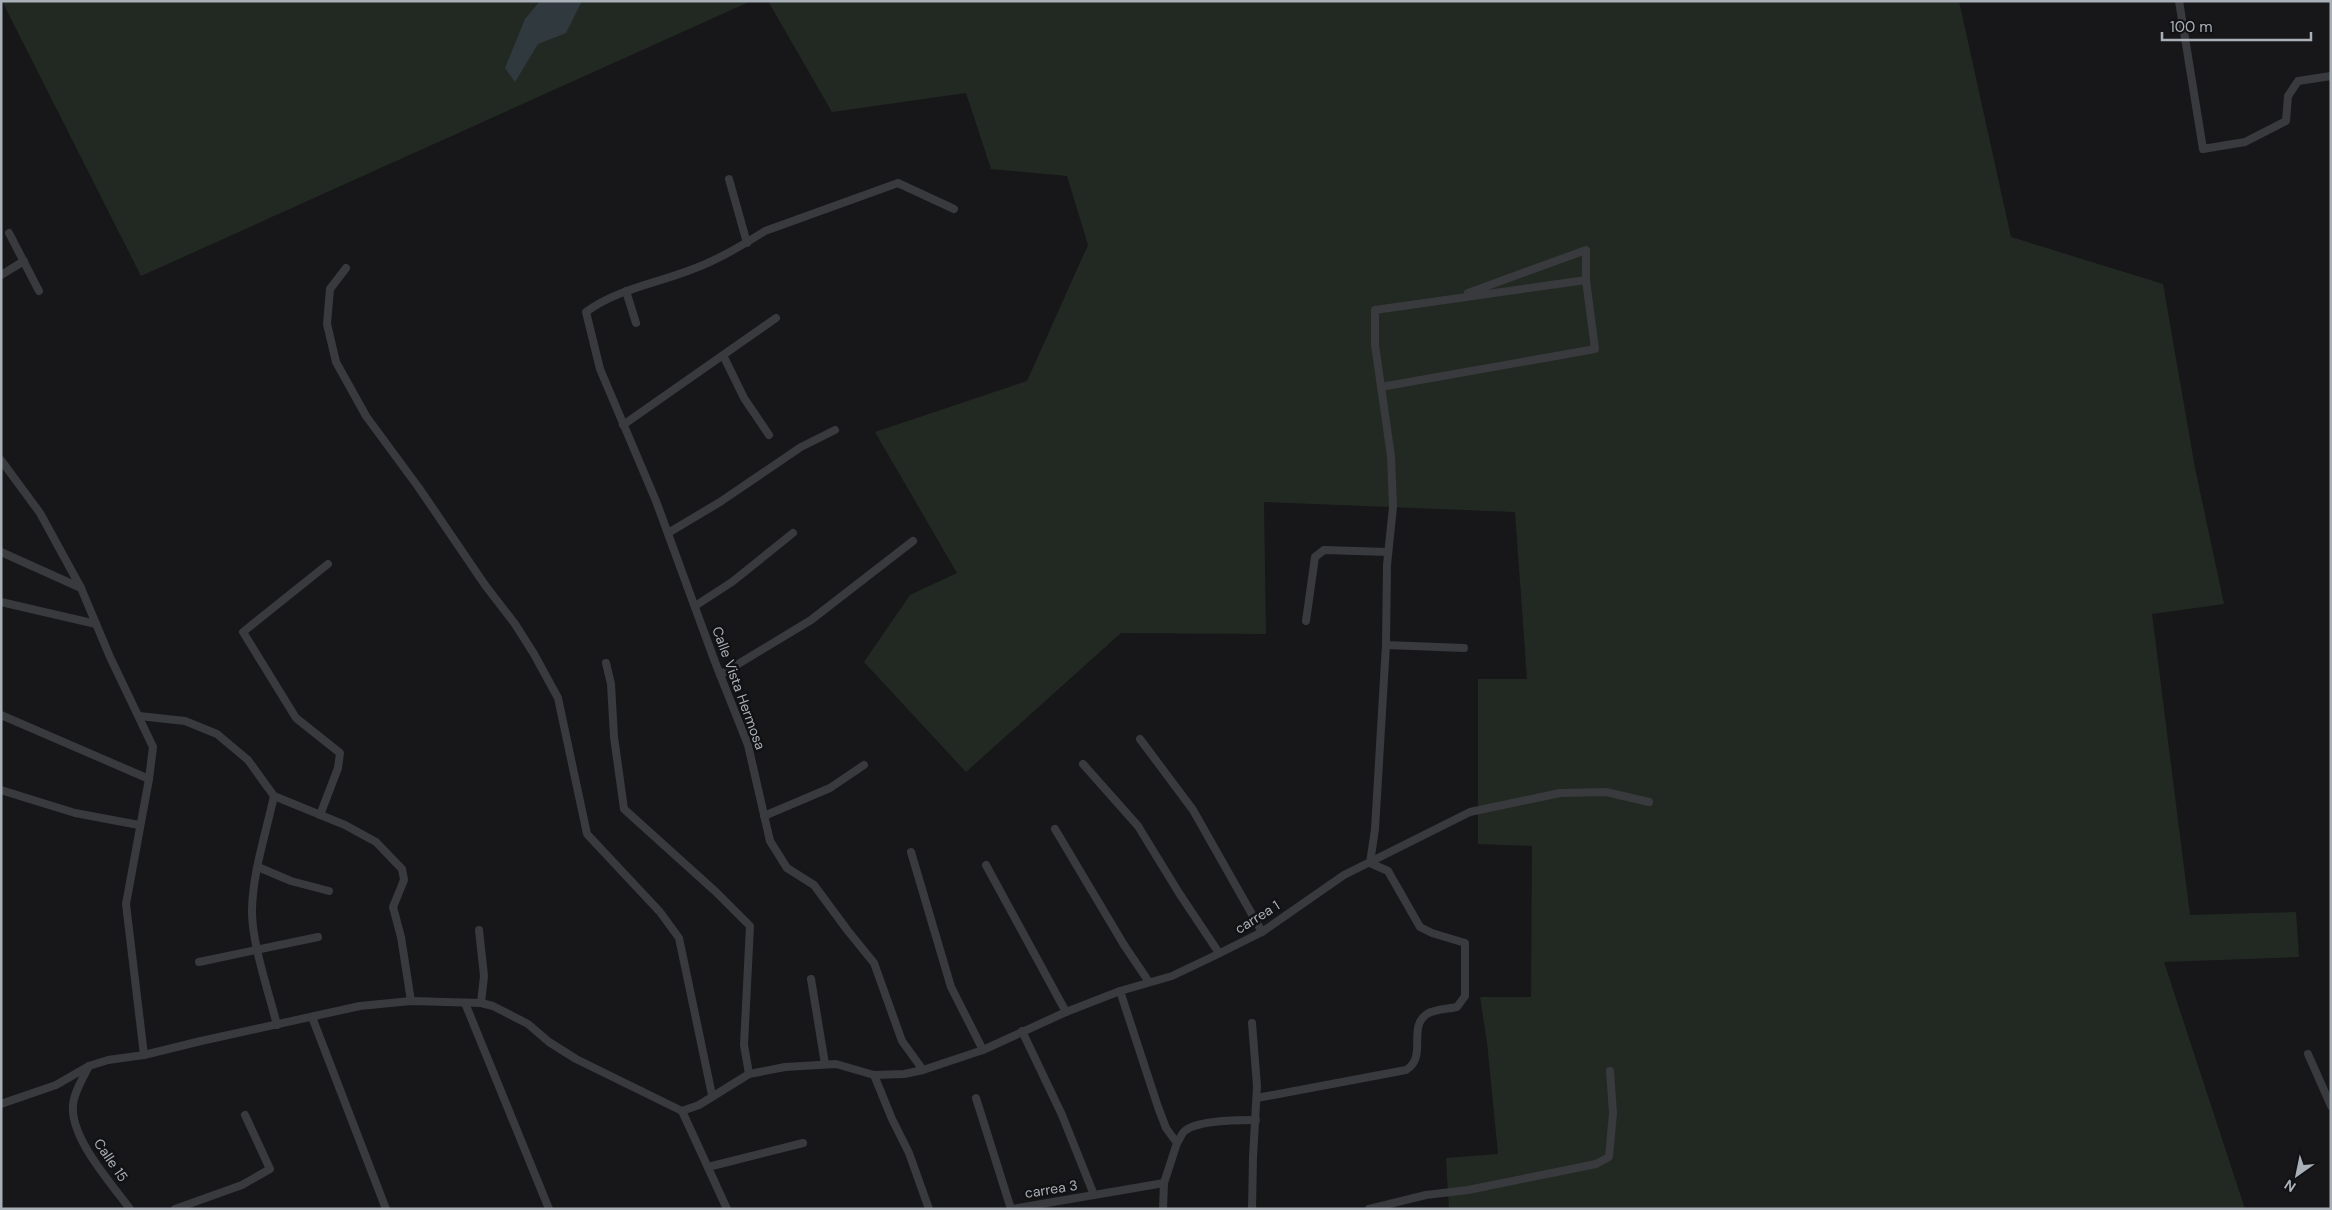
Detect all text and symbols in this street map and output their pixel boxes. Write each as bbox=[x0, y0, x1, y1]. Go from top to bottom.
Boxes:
scale bar bbox=[2162, 10, 2311, 42]
text: 100 m bbox=[2170, 17, 2213, 37]
street label: Calle Vista Hermosa bbox=[708, 624, 770, 752]
street label: carrea 1 bbox=[1231, 896, 1283, 938]
street label: Calle 15 bbox=[90, 1135, 132, 1185]
north arrow bbox=[2272, 1150, 2322, 1200]
street label: carrea 3 bbox=[1023, 1176, 1079, 1202]
text: N bbox=[2281, 1176, 2299, 1196]

